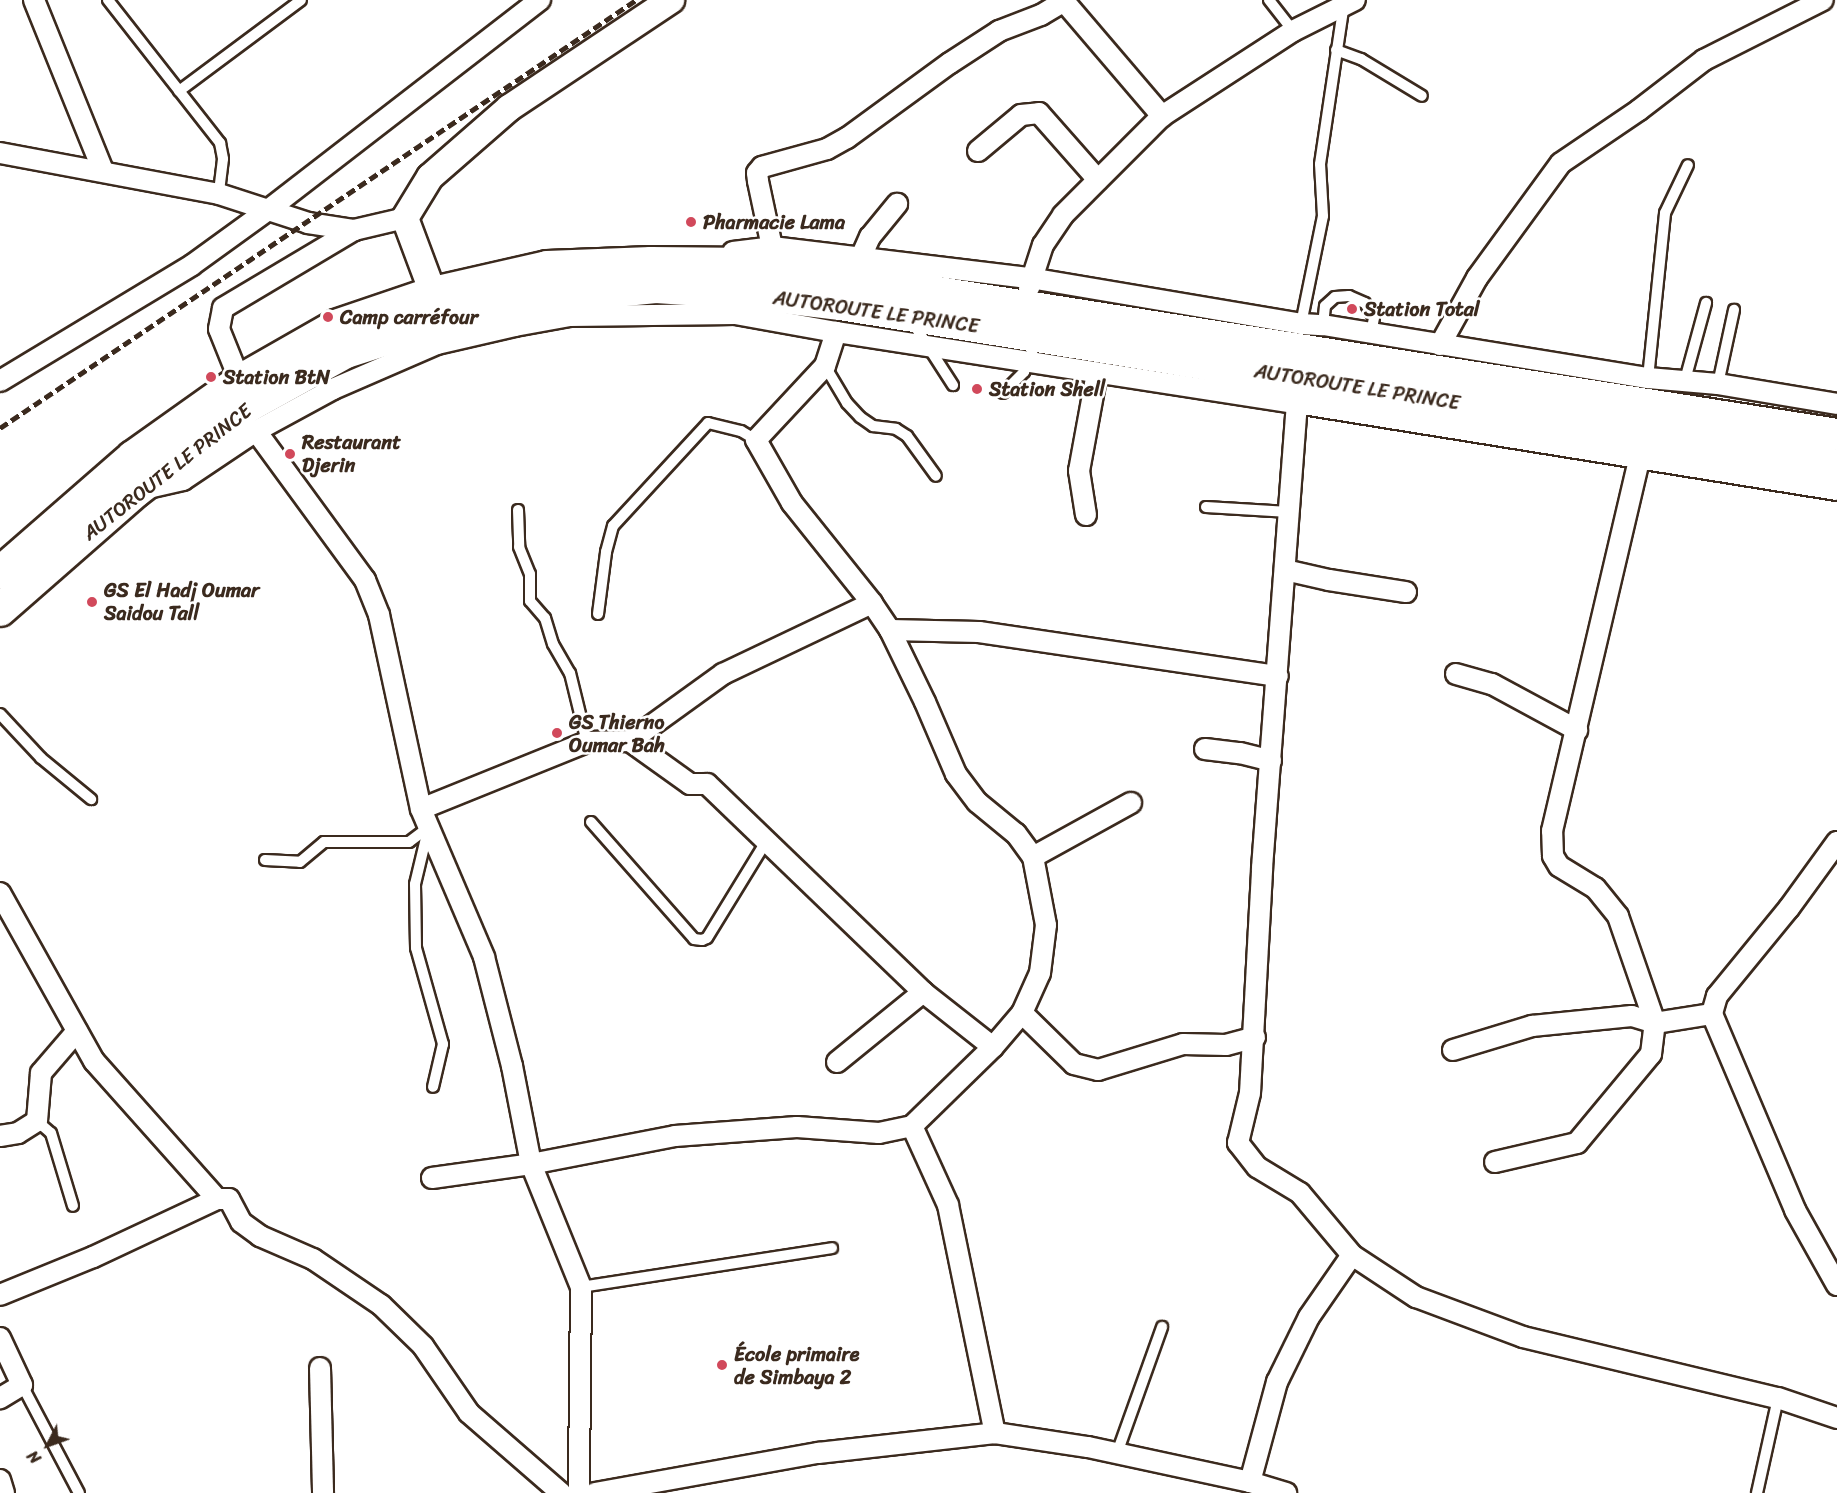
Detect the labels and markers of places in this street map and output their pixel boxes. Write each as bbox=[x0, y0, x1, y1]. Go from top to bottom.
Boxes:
place label: Pharmacie Lama bbox=[703, 210, 845, 234]
marker: Pharmacie Lama bbox=[684, 215, 698, 229]
place label: Station Total bbox=[1364, 297, 1480, 321]
marker: Station Total bbox=[1345, 302, 1359, 316]
place label: Camp carréfour bbox=[340, 305, 478, 329]
marker: Camp carréfour bbox=[321, 310, 335, 324]
place label: Station BtN bbox=[223, 365, 330, 389]
marker: Station BtN bbox=[204, 370, 218, 384]
place label: Station Shell bbox=[989, 377, 1105, 401]
marker: Station Shell bbox=[970, 382, 984, 396]
place label: Restaurant Djerin bbox=[302, 430, 401, 477]
marker: Restaurant Djerin bbox=[283, 447, 297, 461]
place label: GS El Hadj Oumar Saidou Tall bbox=[104, 578, 260, 625]
marker: GS El Hadj Oumar Saidou Tall bbox=[85, 595, 99, 609]
place label: GS Thierno Oumar Bah bbox=[569, 710, 666, 757]
marker: GS Thierno Oumar Bah bbox=[550, 726, 564, 740]
place label: École primaire de Simbaya 2 bbox=[734, 1342, 860, 1389]
marker: École primaire de Simbaya 2 bbox=[715, 1358, 729, 1372]

